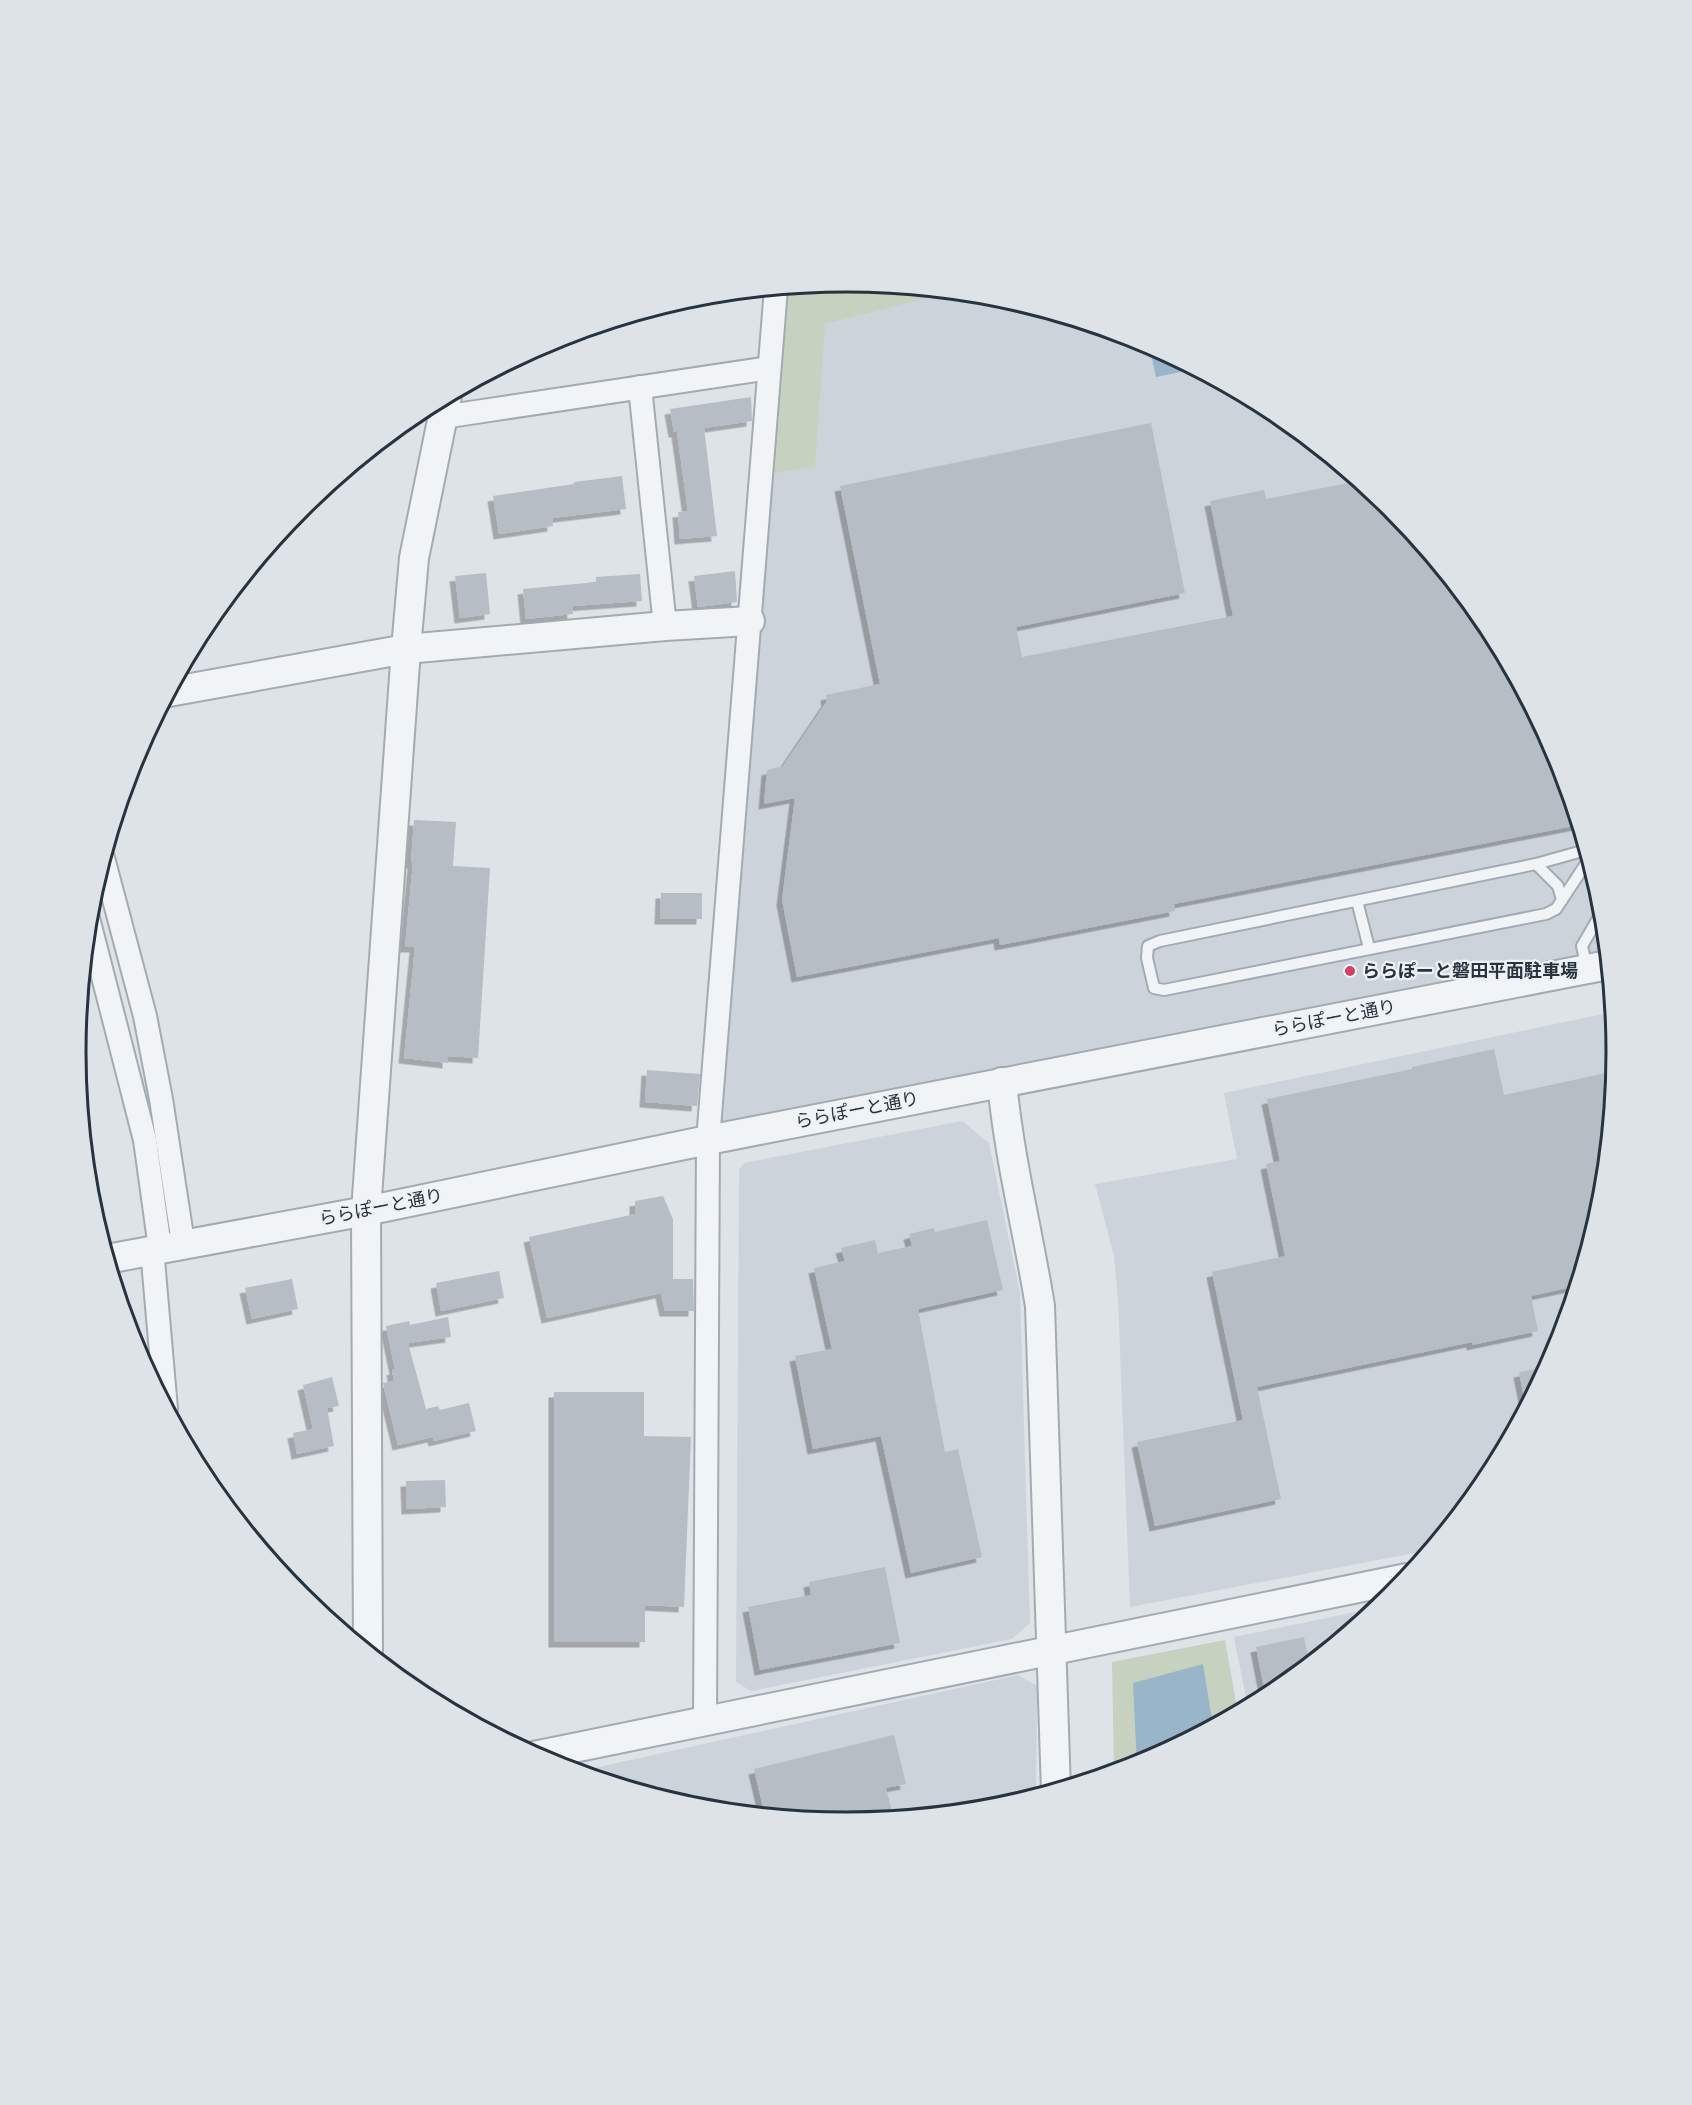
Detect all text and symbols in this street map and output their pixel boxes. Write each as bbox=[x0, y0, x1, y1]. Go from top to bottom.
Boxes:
place label: ららぽーと磐田平面駐車場 bbox=[1362, 960, 1578, 981]
marker: ららぽーと磐田平面駐車場 bbox=[1343, 964, 1357, 978]
street label: ららぽーと通り bbox=[1270, 995, 1398, 1040]
street label: ららぽーと通り bbox=[793, 1087, 921, 1132]
street label: ららぽーと通り bbox=[317, 1184, 445, 1229]

